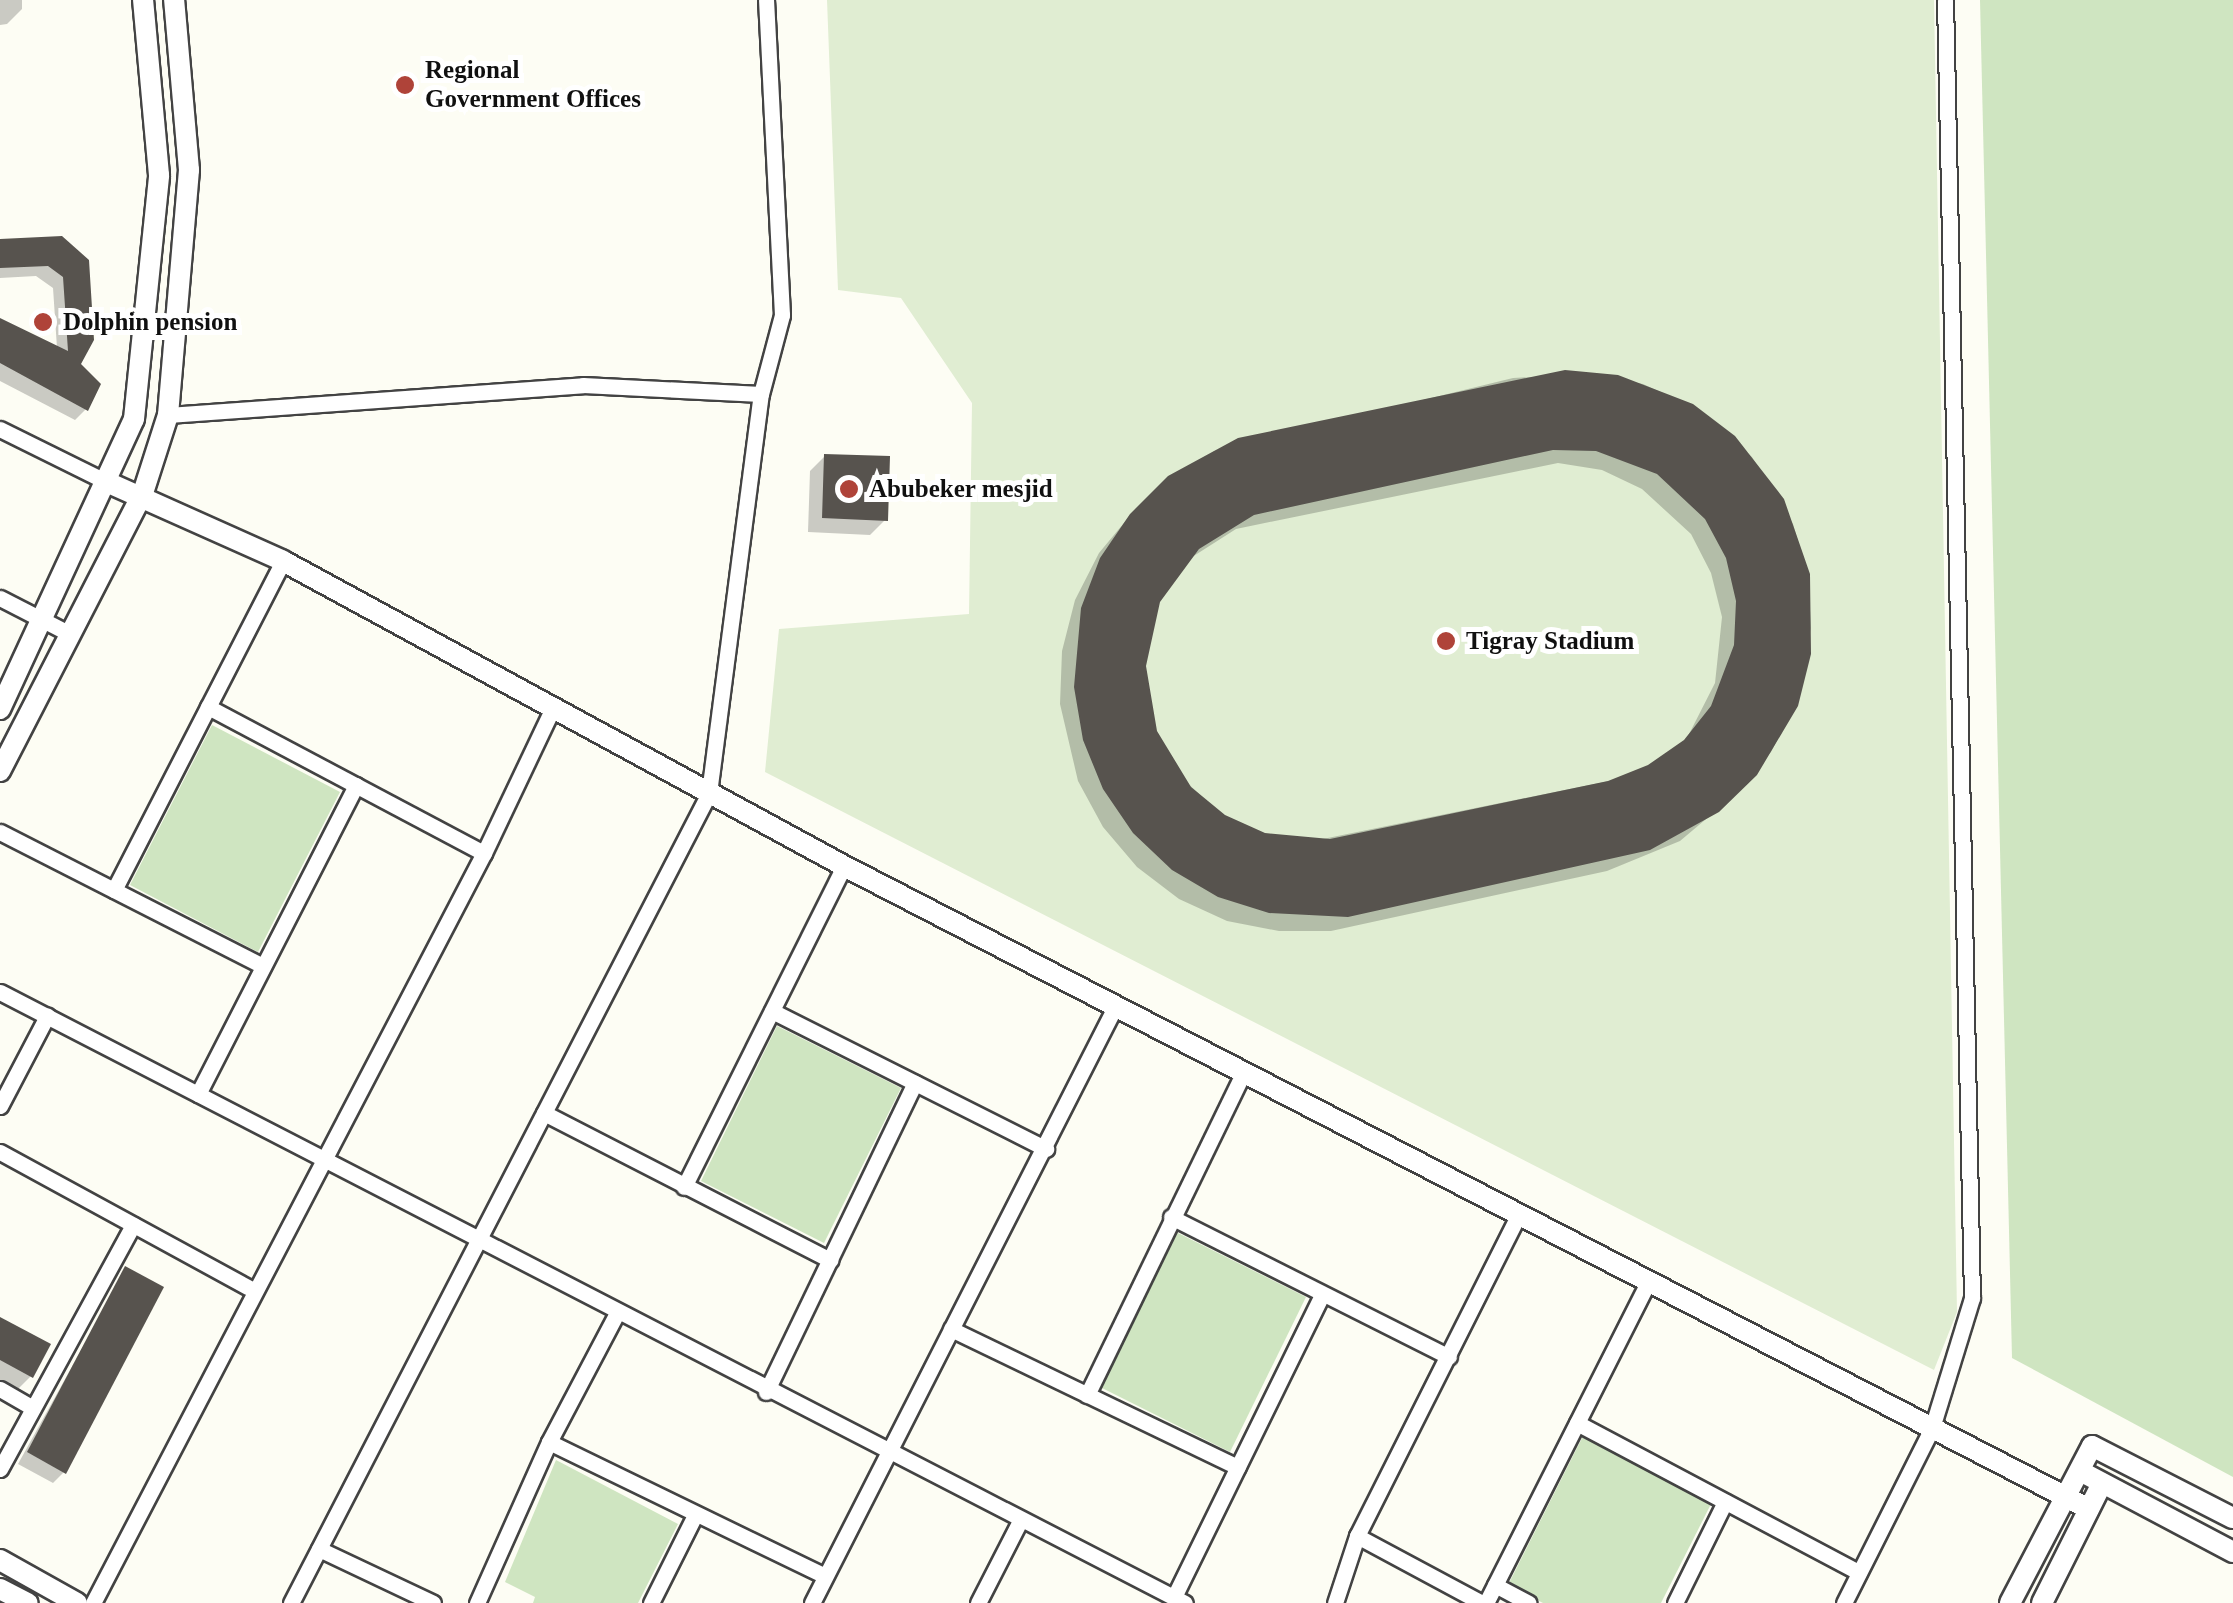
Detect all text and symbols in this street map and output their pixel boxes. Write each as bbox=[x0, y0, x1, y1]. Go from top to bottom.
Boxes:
place label: Regional Government Offices bbox=[425, 56, 675, 115]
marker: Regional Government Offices bbox=[394, 74, 416, 96]
place label: Dolphin pension bbox=[63, 307, 266, 337]
marker: Dolphin pension bbox=[32, 311, 54, 333]
place label: Abubeker mesjid bbox=[869, 474, 1080, 504]
marker: Abubeker mesjid bbox=[838, 478, 860, 500]
place label: Tigray Stadium bbox=[1466, 626, 1655, 656]
marker: Tigray Stadium bbox=[1435, 630, 1457, 652]

